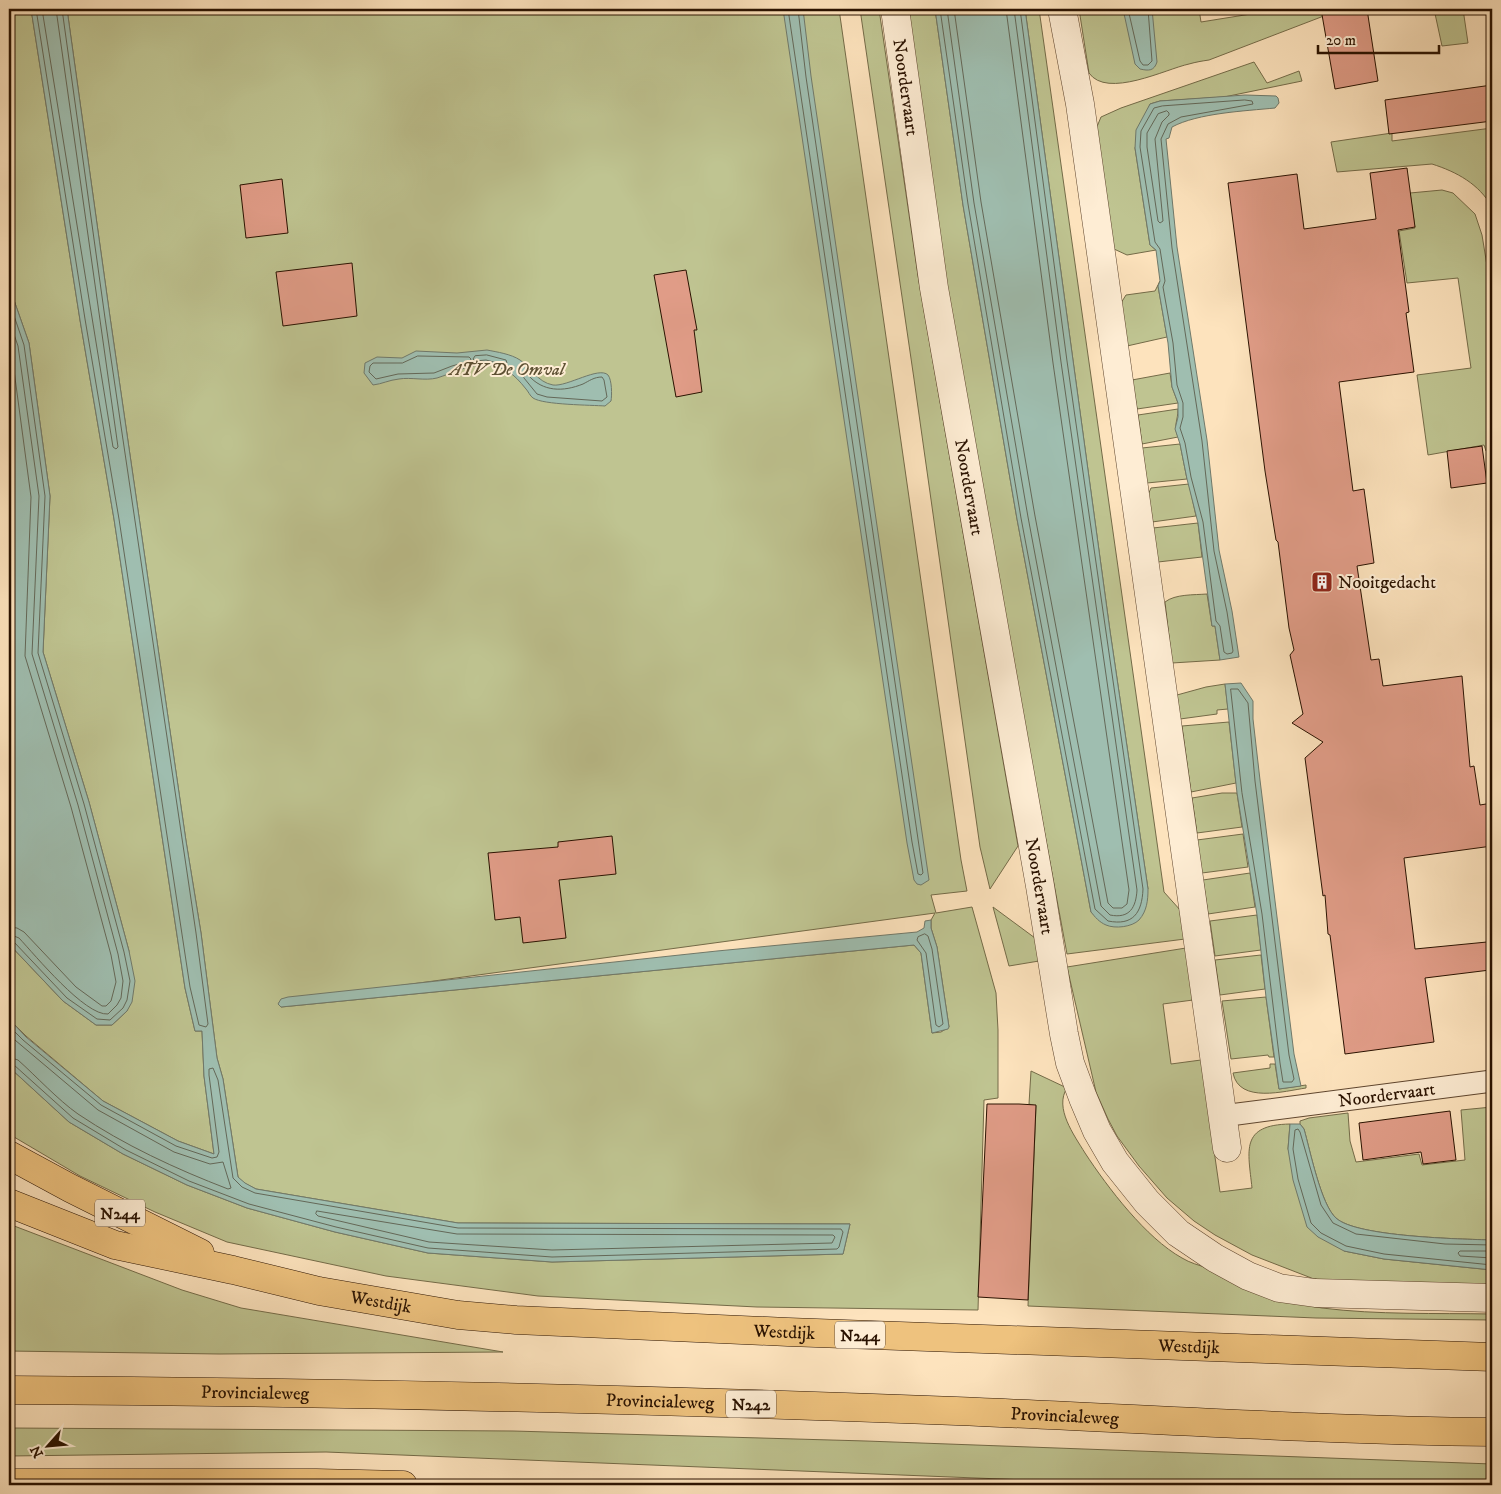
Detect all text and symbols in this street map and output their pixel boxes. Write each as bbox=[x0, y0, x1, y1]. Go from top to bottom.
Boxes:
scale bar bbox=[1318, 22, 1440, 54]
text: 20 m bbox=[1326, 31, 1356, 50]
street label: Noordervaart bbox=[887, 38, 923, 137]
park label: ATV De Omval bbox=[447, 359, 567, 381]
street label: Noordervaart bbox=[949, 437, 988, 538]
building icon: Nooitgedacht bbox=[1310, 570, 1334, 594]
place label: Nooitgedacht bbox=[1338, 572, 1436, 594]
street label: Noordervaart bbox=[1020, 836, 1058, 936]
street label: Noordervaart bbox=[1337, 1078, 1437, 1113]
road number: N244 bbox=[95, 1200, 145, 1226]
street label: Westdijk bbox=[347, 1286, 413, 1319]
street label: Westdijk bbox=[752, 1320, 816, 1345]
road number: N244 bbox=[835, 1322, 885, 1348]
street label: Westdijk bbox=[1157, 1335, 1220, 1359]
street label: Provincialeweg bbox=[201, 1382, 310, 1405]
street label: Provincialeweg bbox=[605, 1390, 715, 1415]
road number: N242 bbox=[726, 1390, 776, 1418]
street label: Provincialeweg bbox=[1010, 1403, 1119, 1430]
north arrow bbox=[22, 1422, 72, 1472]
text: N bbox=[26, 1442, 48, 1461]

